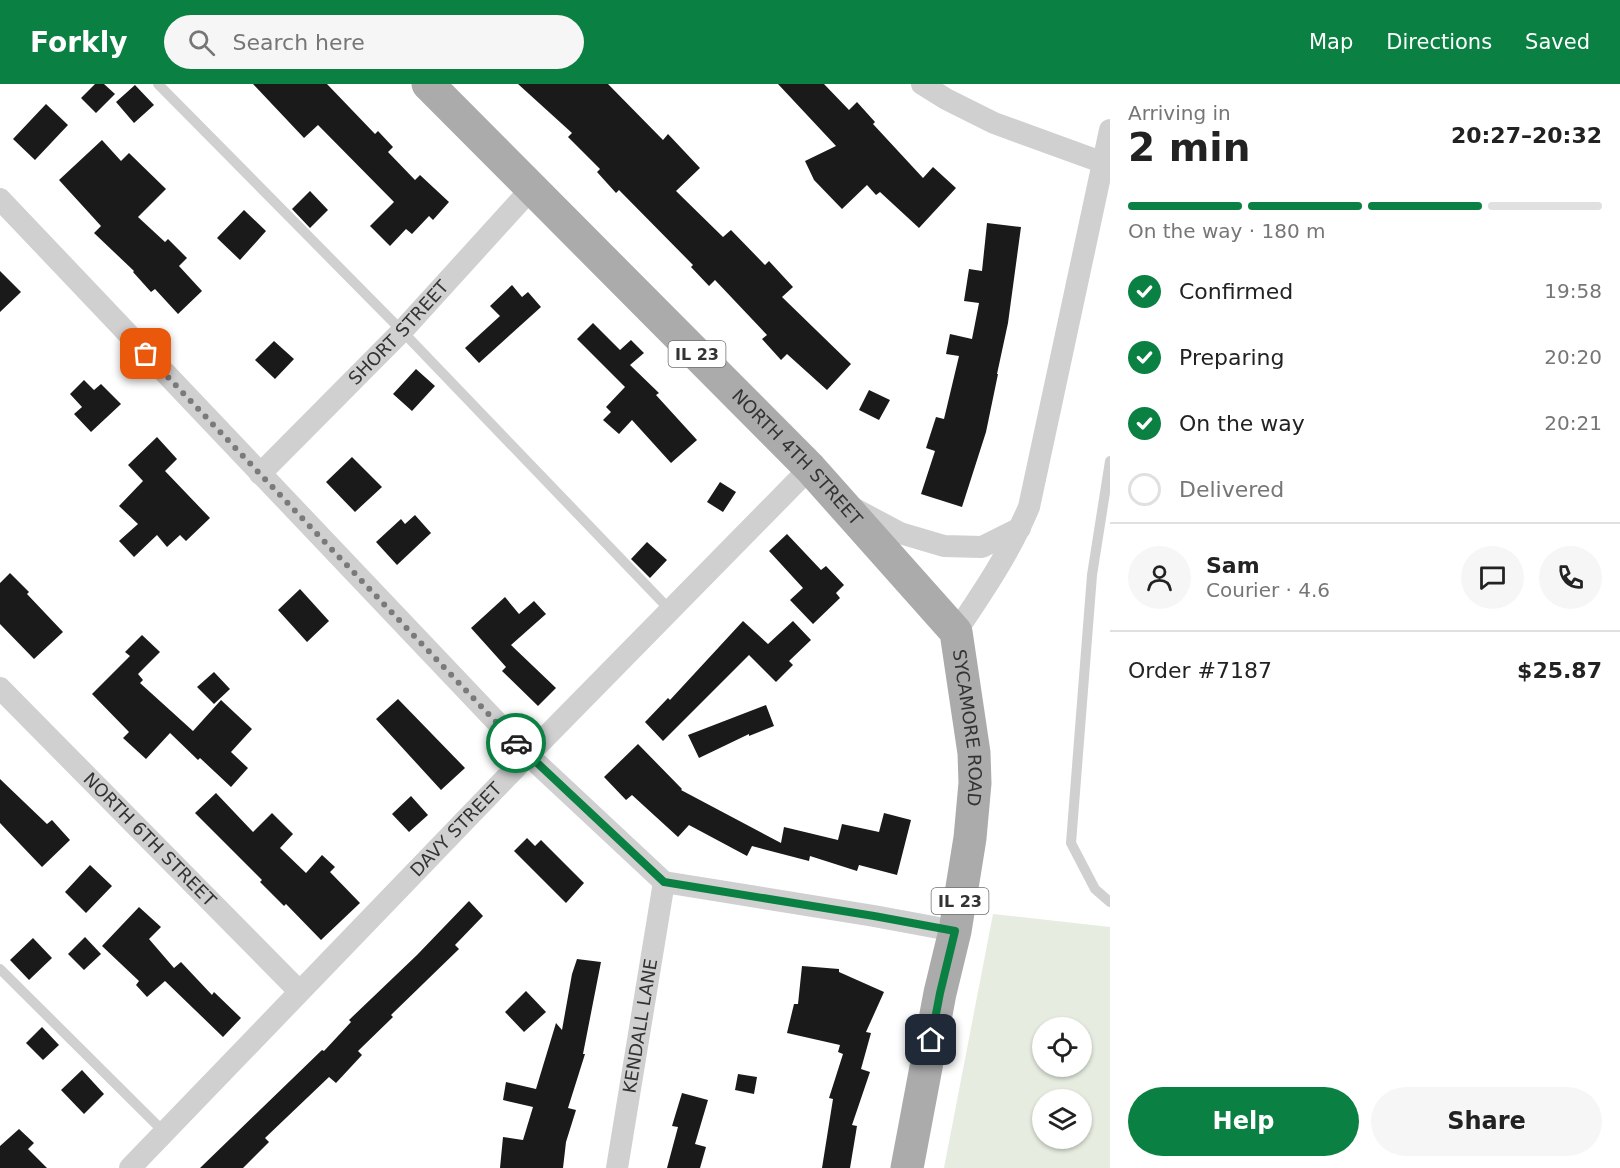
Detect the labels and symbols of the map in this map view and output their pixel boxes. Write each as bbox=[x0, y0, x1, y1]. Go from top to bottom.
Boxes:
street label: SHORT STREET bbox=[344, 275, 453, 389]
pin bbox=[120, 328, 171, 379]
road number: IL 23 bbox=[668, 341, 726, 367]
street label: NORTH 4TH STREET bbox=[728, 385, 868, 530]
street label: SYCAMORE ROAD bbox=[949, 648, 986, 807]
courier bbox=[486, 713, 546, 773]
street label: NORTH 6TH STREET bbox=[79, 768, 221, 911]
street label: DAVY STREET bbox=[406, 777, 507, 881]
road number: IL 23 bbox=[932, 888, 988, 914]
street label: KENDALL LANE bbox=[618, 957, 661, 1095]
pin bbox=[905, 1014, 956, 1065]

